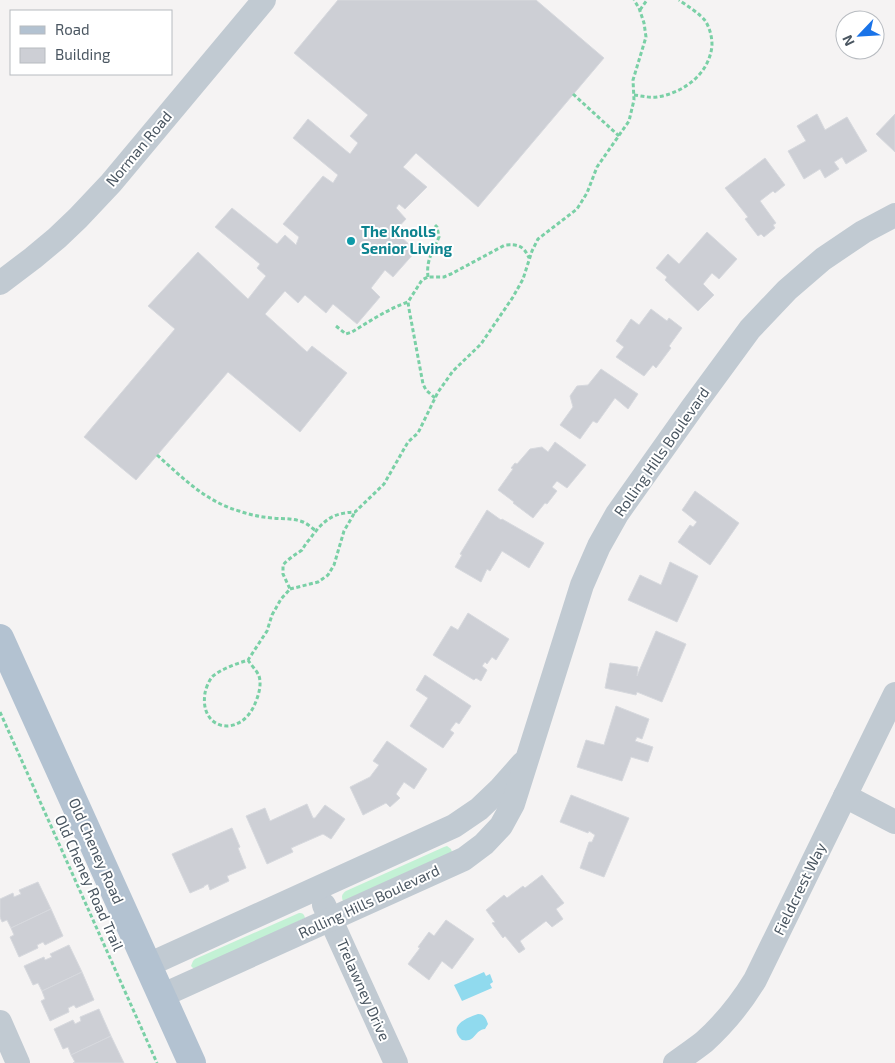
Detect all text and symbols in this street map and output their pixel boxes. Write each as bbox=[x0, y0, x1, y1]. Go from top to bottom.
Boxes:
legend bbox=[10, 10, 172, 75]
north arrow bbox=[835, 10, 885, 60]
text: Road bbox=[55, 20, 90, 38]
text: N bbox=[838, 33, 858, 49]
text: Building bbox=[55, 45, 111, 63]
street label: Norman Road bbox=[101, 107, 175, 190]
place label: The Knolls Senior Living bbox=[361, 222, 452, 257]
marker: The Knolls Senior Living bbox=[345, 235, 357, 247]
street label: Rolling Hills Boulevard bbox=[610, 383, 713, 520]
street label: Old Cheney Road bbox=[66, 795, 128, 906]
street label: Old Cheney Road Trail bbox=[52, 812, 128, 954]
street label: Fieldcrest Way bbox=[769, 839, 829, 938]
street label: Rolling Hills Boulevard bbox=[295, 860, 442, 942]
street label: Trelawney Drive bbox=[333, 936, 394, 1043]

